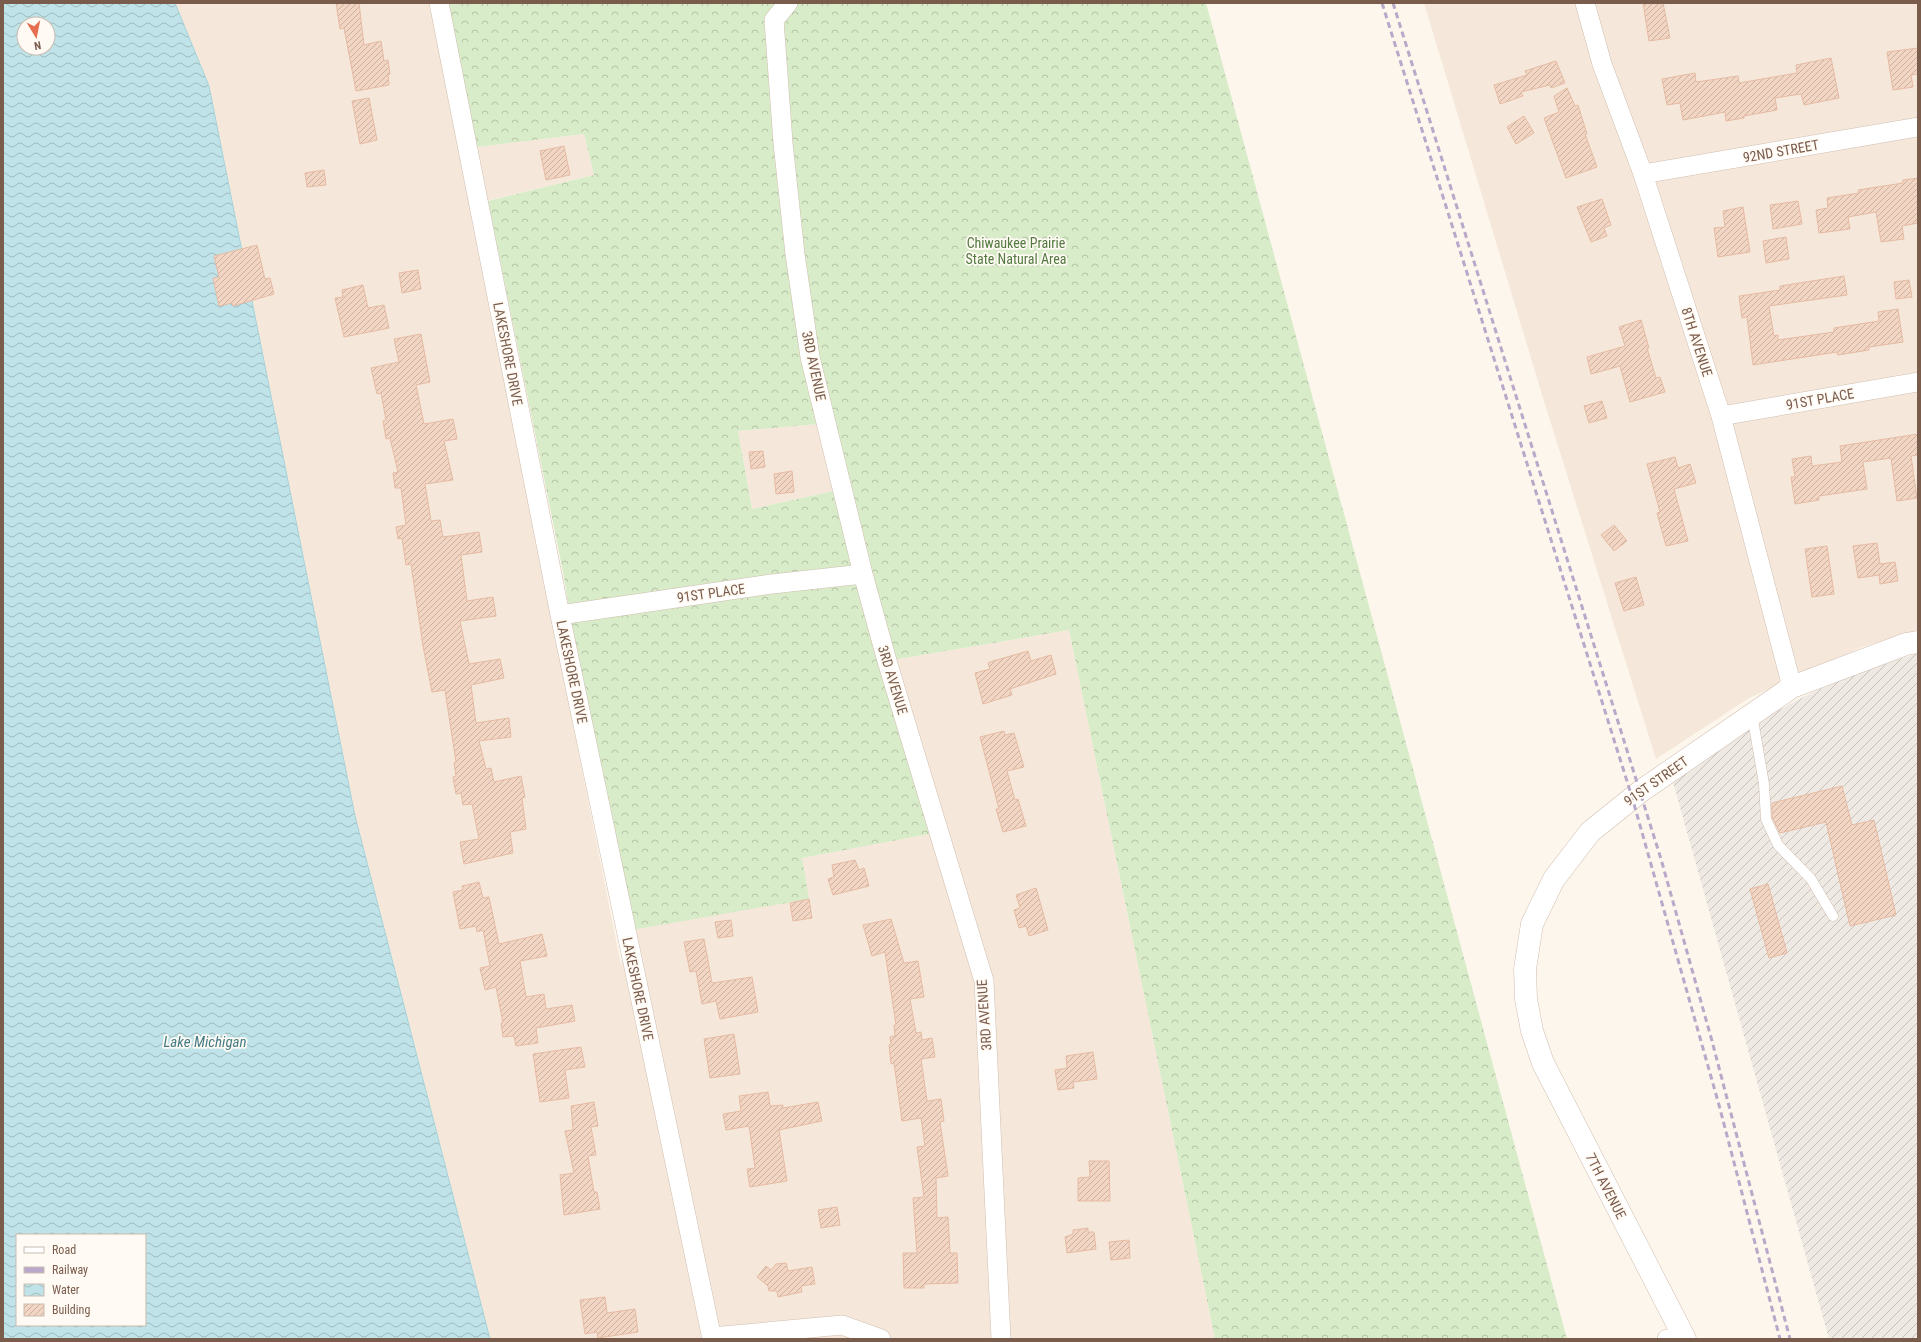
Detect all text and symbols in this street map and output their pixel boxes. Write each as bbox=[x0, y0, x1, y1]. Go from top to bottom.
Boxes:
north arrow bbox=[16, 16, 56, 56]
text: N bbox=[33, 38, 42, 52]
street label: 92ND STREET bbox=[1742, 136, 1820, 166]
park label: Chiwaukee Prairie State Natural Area bbox=[966, 235, 1066, 267]
street label: LAKESHORE DRIVE bbox=[490, 301, 526, 407]
street label: 8TH AVENUE bbox=[1678, 305, 1716, 379]
street label: 3RD AVENUE bbox=[799, 329, 829, 403]
street label: 91ST PLACE bbox=[1785, 385, 1855, 413]
street label: 91ST PLACE bbox=[676, 580, 746, 606]
street label: LAKESHORE DRIVE bbox=[553, 619, 591, 725]
street label: 3RD AVENUE bbox=[875, 644, 911, 716]
street label: 91ST STREET bbox=[1621, 753, 1691, 809]
street label: LAKESHORE DRIVE bbox=[619, 936, 657, 1042]
street label: 3RD AVENUE bbox=[974, 979, 994, 1051]
water label: Lake Michigan bbox=[163, 1033, 247, 1051]
street label: 7TH AVENUE bbox=[1583, 1150, 1629, 1222]
legend bbox=[16, 1234, 146, 1326]
text: Road bbox=[52, 1243, 76, 1257]
text: Railway bbox=[52, 1263, 88, 1277]
text: Water bbox=[52, 1283, 80, 1297]
text: Building bbox=[52, 1303, 90, 1317]

